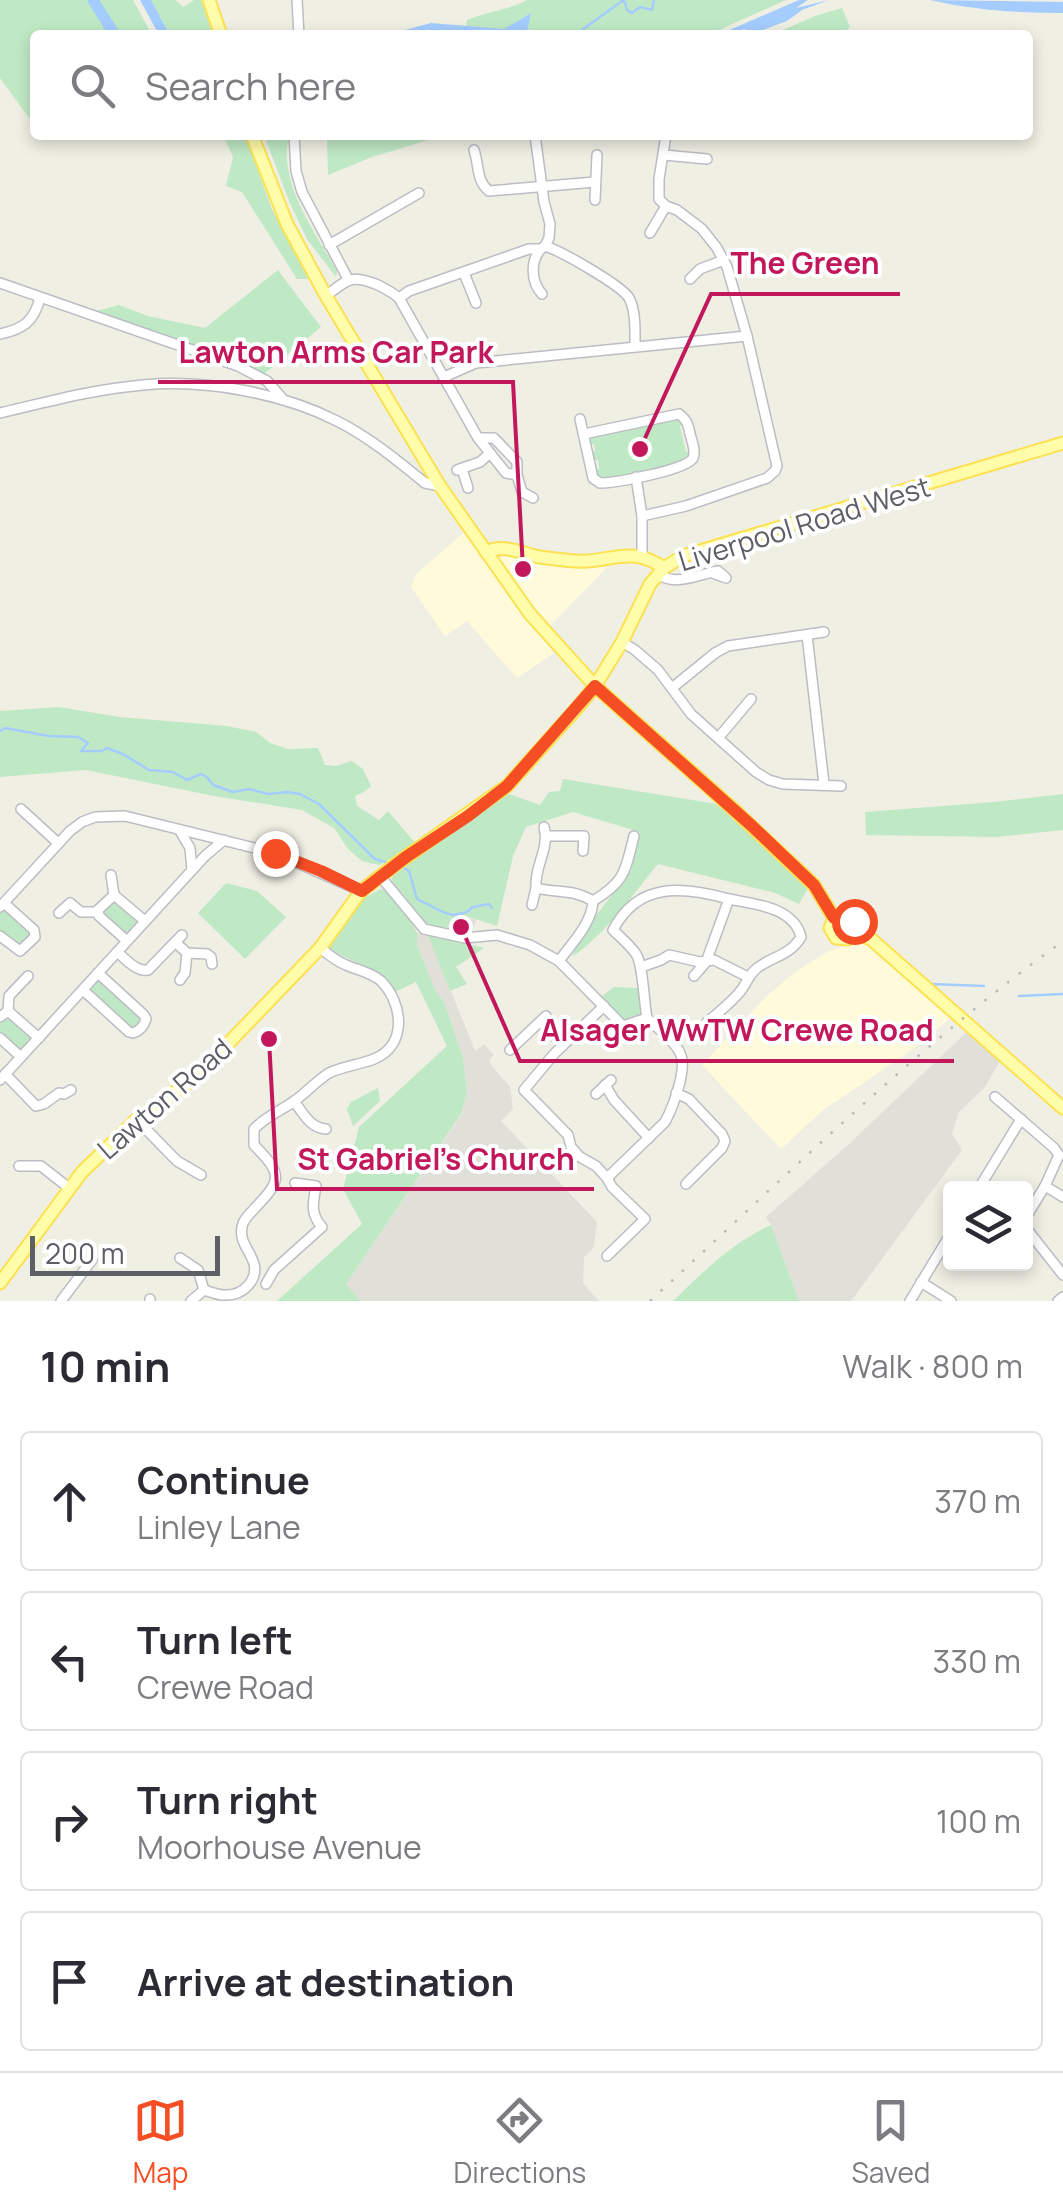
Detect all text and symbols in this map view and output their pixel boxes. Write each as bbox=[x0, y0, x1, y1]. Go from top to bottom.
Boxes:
search box bbox=[30, 30, 1033, 140]
icon: search bbox=[65, 58, 120, 113]
text: Search here bbox=[145, 59, 356, 111]
callout: The Green bbox=[711, 234, 900, 294]
text: The Green bbox=[730, 242, 880, 283]
callout: Lawton Arms Car Park bbox=[158, 322, 513, 382]
text: Lawton Arms Car Park bbox=[178, 331, 494, 372]
street label: Liverpool Road West bbox=[673, 467, 935, 579]
route end bbox=[253, 831, 299, 877]
route start bbox=[832, 899, 878, 945]
callout: Alsager WwTW Crewe Road bbox=[520, 1001, 954, 1061]
text: Alsager WwTW Crewe Road bbox=[540, 1009, 934, 1050]
street label: Lawton Road bbox=[89, 1029, 239, 1167]
callout: St Gabriel's Church bbox=[277, 1129, 594, 1189]
text: St Gabriel's Church bbox=[297, 1138, 575, 1179]
map controls bbox=[943, 1181, 1033, 1271]
button: layers bbox=[943, 1181, 1033, 1271]
scale bar bbox=[30, 1231, 220, 1276]
text: 200 m bbox=[45, 1234, 124, 1272]
text: 10 min bbox=[40, 1337, 170, 1395]
text: Walk · 800 m bbox=[842, 1344, 1023, 1388]
text: Continue bbox=[137, 1453, 310, 1505]
icon: ahead bbox=[42, 1474, 97, 1529]
text: 370 m bbox=[934, 1479, 1021, 1523]
text: Linley Lane bbox=[137, 1505, 301, 1549]
text: Turn left bbox=[137, 1613, 293, 1665]
icon: left bbox=[42, 1634, 97, 1689]
text: 330 m bbox=[933, 1639, 1021, 1683]
text: Crewe Road bbox=[137, 1665, 314, 1709]
text: Turn right bbox=[137, 1773, 318, 1825]
icon: right bbox=[42, 1794, 97, 1849]
text: 100 m bbox=[936, 1799, 1021, 1843]
text: Moorhouse Avenue bbox=[137, 1825, 422, 1869]
icon: arrive bbox=[42, 1954, 97, 2009]
text: Arrive at destination bbox=[137, 1955, 514, 2007]
tab: Map bbox=[133, 2093, 188, 2191]
tab: Directions bbox=[454, 2093, 586, 2191]
tab: Saved bbox=[851, 2093, 930, 2191]

